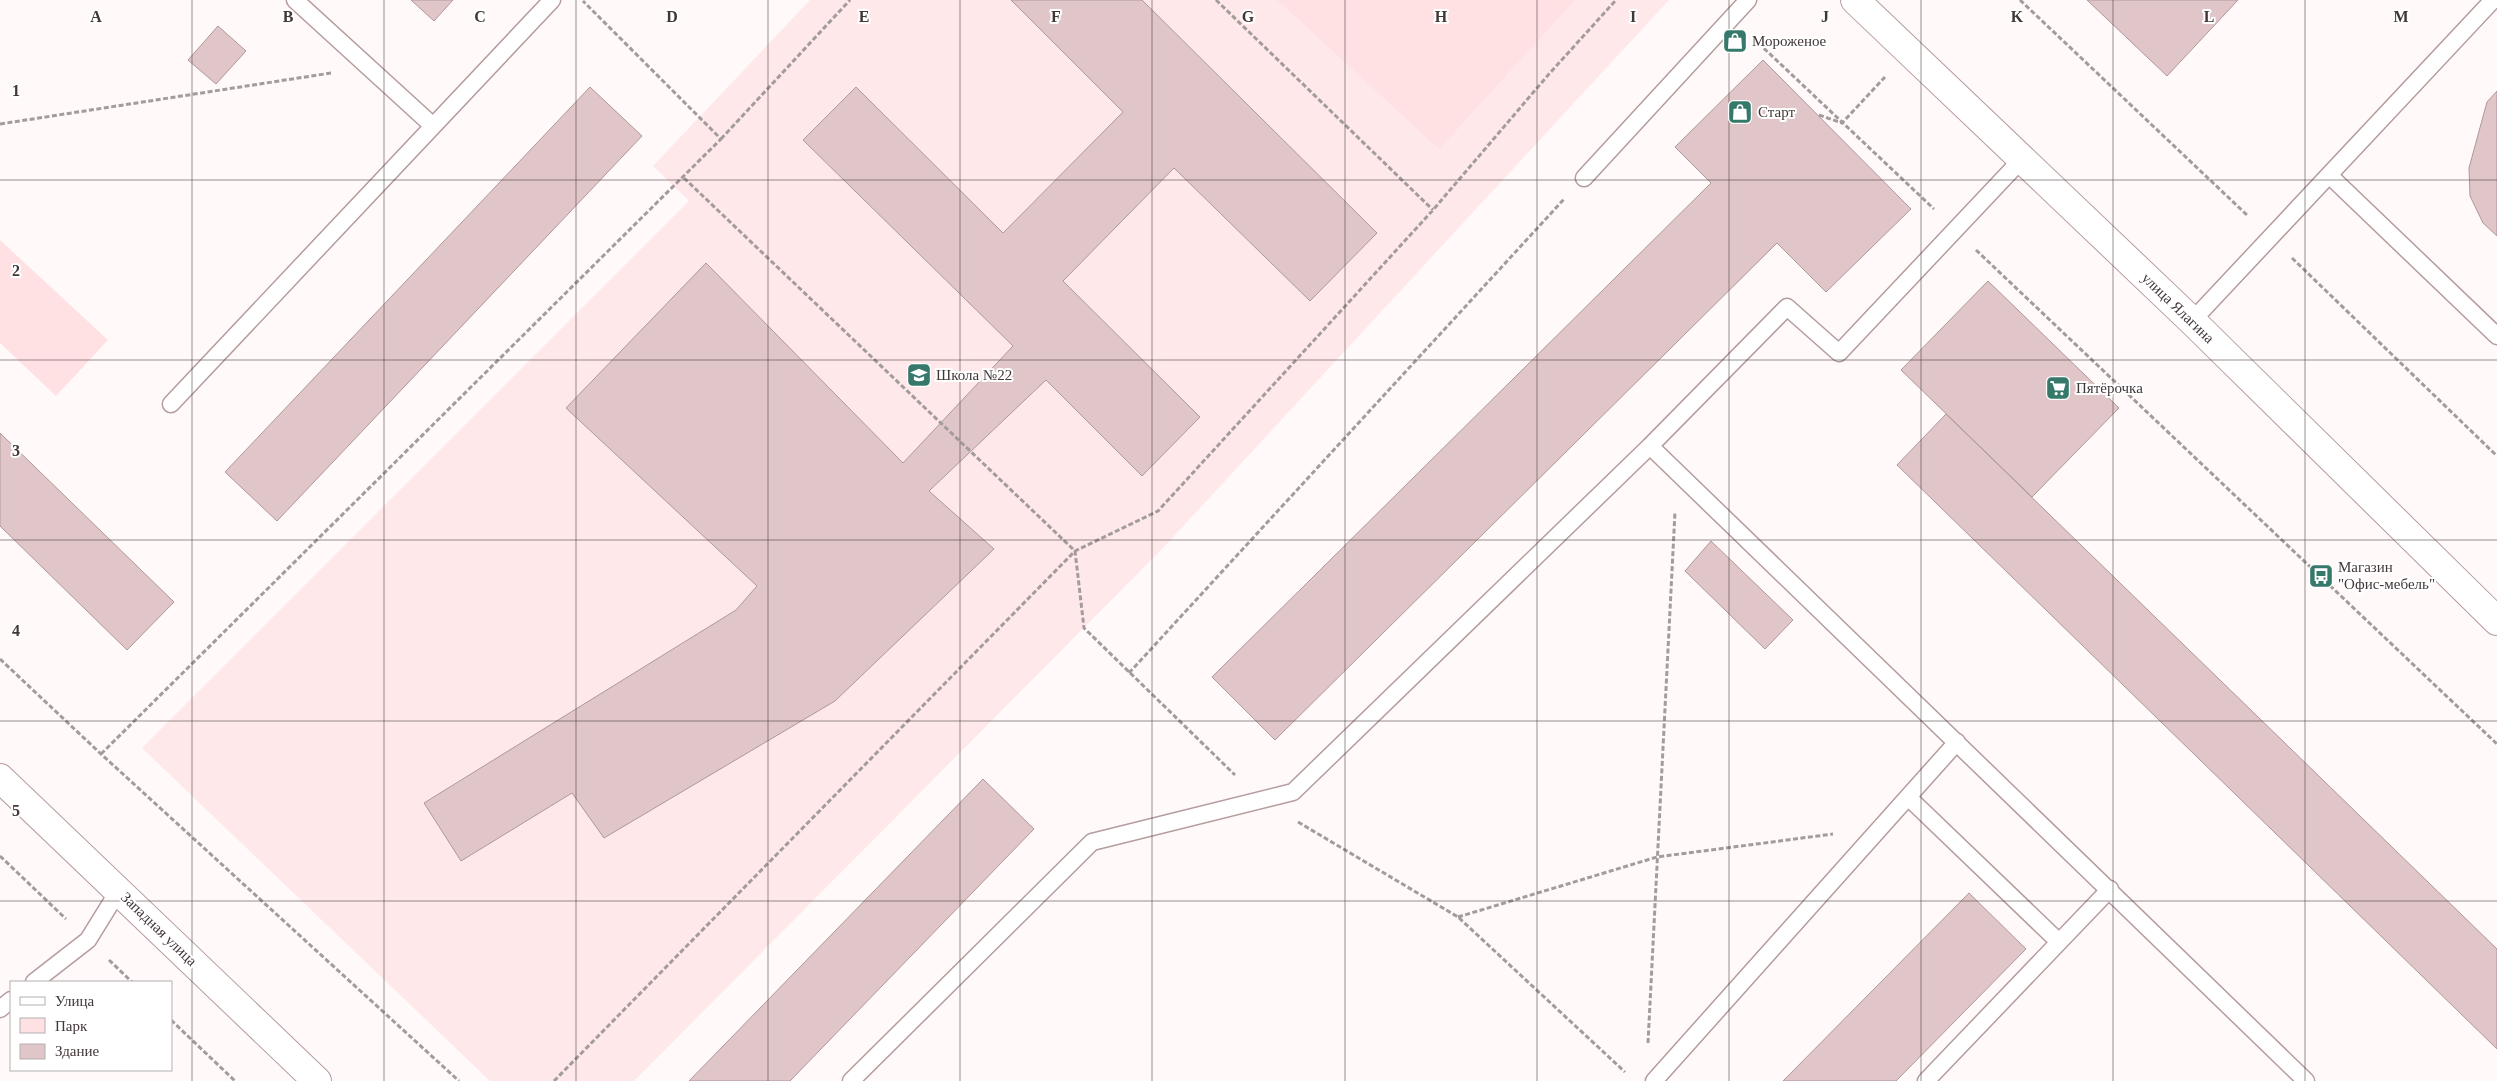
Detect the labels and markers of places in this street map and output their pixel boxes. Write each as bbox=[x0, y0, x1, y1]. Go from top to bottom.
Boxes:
shop icon: Мороженое bbox=[1722, 28, 1748, 54]
place label: Мороженое bbox=[1752, 33, 1827, 49]
shop icon: Старт bbox=[1727, 99, 1753, 125]
place label: Старт bbox=[1758, 104, 1796, 120]
school or university icon: Школа №22 bbox=[906, 362, 932, 388]
place label: Школа №22 bbox=[936, 367, 1012, 383]
supermarket icon: Пятёрочка bbox=[2045, 375, 2071, 401]
place label: Пятёрочка bbox=[2076, 380, 2143, 396]
place label: Магазин "Офис-мебель" bbox=[2338, 559, 2435, 592]
bus stop icon: Магазин "Офис-мебель" bbox=[2308, 563, 2334, 589]

